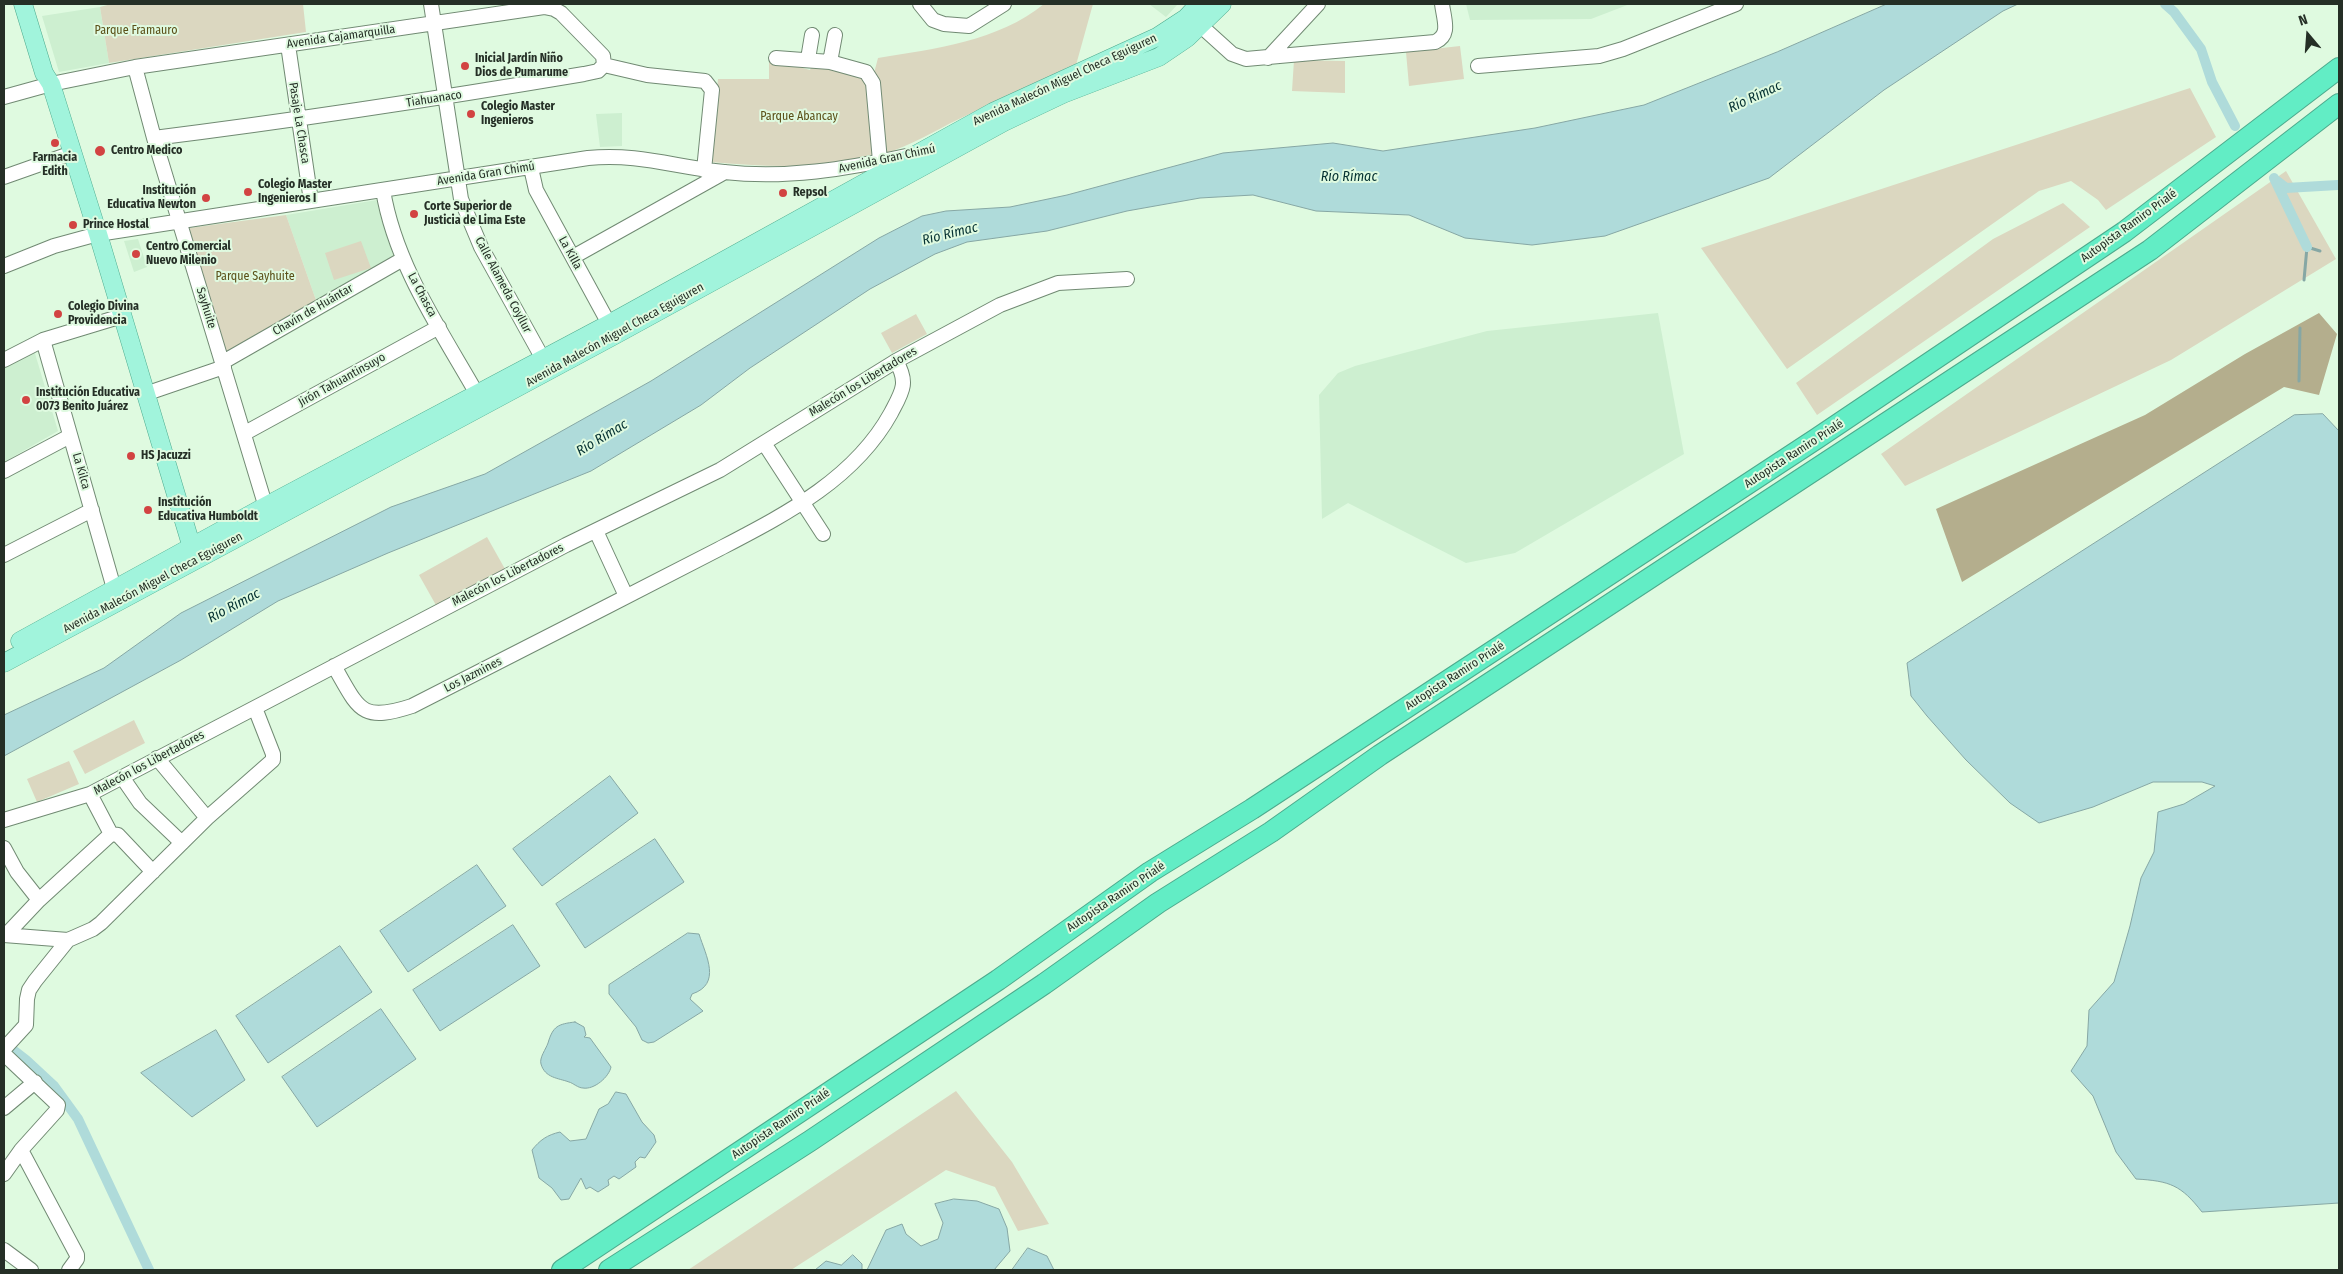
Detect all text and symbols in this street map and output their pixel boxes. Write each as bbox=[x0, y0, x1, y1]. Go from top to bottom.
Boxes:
north arrow bbox=[2283, 10, 2333, 60]
text: N bbox=[2297, 11, 2310, 30]
street label: Avenida Cajamarquilla bbox=[286, 22, 396, 52]
park label: Parque Framauro bbox=[95, 24, 177, 38]
street label: Avenida Malecón Miguel Checa Eguiguren bbox=[971, 31, 1159, 129]
place label: Inicial Jardín Niño Dios de Pumarume bbox=[475, 52, 568, 80]
marker: Inicial Jardín Niño Dios de Pumarume bbox=[459, 60, 471, 72]
water label: Río Rímac bbox=[1726, 77, 1784, 117]
street label: Pasaje La Chasca bbox=[285, 81, 313, 165]
street label: Tiahuanaco bbox=[405, 87, 463, 111]
place label: Colegio Master Ingenieros bbox=[481, 100, 555, 128]
marker: Colegio Master Ingenieros bbox=[465, 108, 477, 120]
park label: Parque Abancay bbox=[760, 110, 838, 124]
marker: Farmacia Edith bbox=[49, 137, 61, 149]
street label: Avenida Gran Chimú bbox=[837, 142, 937, 176]
marker: Centro Medico bbox=[93, 144, 107, 158]
place label: Centro Medico bbox=[111, 144, 182, 158]
place label: Farmacia Edith bbox=[33, 151, 77, 179]
street label: Avenida Gran Chimú bbox=[436, 159, 536, 189]
water label: Río Rímac bbox=[1321, 169, 1377, 185]
place label: Colegio Master Ingenieros I bbox=[258, 178, 332, 206]
place label: Institución Educativa Newton bbox=[107, 184, 196, 212]
marker: Colegio Master Ingenieros I bbox=[242, 186, 254, 198]
place label: Repsol bbox=[793, 186, 827, 200]
street label: Autopista Ramiro Prialé bbox=[2078, 186, 2180, 266]
marker: Repsol bbox=[777, 187, 789, 199]
marker: Institución Educativa Newton bbox=[200, 192, 212, 204]
place label: Corte Superior de Justicia de Lima Este bbox=[424, 200, 525, 228]
marker: Corte Superior de Justicia de Lima Este bbox=[408, 208, 420, 220]
place label: Prince Hostal bbox=[83, 218, 149, 232]
marker: Prince Hostal bbox=[67, 219, 79, 231]
water label: Río Rímac bbox=[920, 219, 980, 249]
street label: La Killa bbox=[555, 234, 585, 272]
street label: Calle Alameda Coyllur bbox=[472, 235, 534, 335]
place label: Centro Comercial Nuevo Milenio bbox=[146, 240, 231, 268]
marker: Centro Comercial Nuevo Milenio bbox=[130, 248, 142, 260]
park label: Parque Sayhuite bbox=[215, 270, 295, 284]
street label: La Chasca bbox=[404, 270, 440, 320]
street label: Avenida Malecón Miguel Checa Eguiguren bbox=[524, 280, 706, 390]
street label: Chavín de Huántar bbox=[270, 281, 356, 339]
street label: Sayhuite bbox=[193, 286, 219, 330]
place label: Colegio Divina Providencia bbox=[68, 300, 139, 328]
marker: Colegio Divina Providencia bbox=[52, 308, 64, 320]
street label: Malecón los Libertadores bbox=[806, 344, 920, 420]
street label: Jirón Tahuantinsuyo bbox=[296, 350, 388, 410]
place label: Institución Educativa 0073 Benito Juárez bbox=[36, 386, 140, 414]
marker: Institución Educativa 0073 Benito Juárez bbox=[20, 394, 32, 406]
water label: Río Rímac bbox=[573, 416, 631, 460]
street label: Autopista Ramiro Prialé bbox=[1742, 417, 1846, 491]
place label: HS Jacuzzi bbox=[141, 449, 191, 463]
marker: HS Jacuzzi bbox=[125, 450, 137, 462]
street label: La Kilca bbox=[69, 451, 93, 491]
place label: Institución Educativa Humboldt bbox=[158, 496, 258, 524]
marker: Institución Educativa Humboldt bbox=[142, 504, 154, 516]
street label: Avenida Malecón Miguel Checa Eguiguren bbox=[61, 529, 245, 637]
street label: Malecón los Libertadores bbox=[450, 541, 566, 609]
water label: Río Rímac bbox=[205, 585, 263, 627]
street label: Autopista Ramiro Prialé bbox=[1403, 639, 1507, 713]
street label: Los Jazmines bbox=[442, 654, 504, 696]
street label: Malecón los Libertadores bbox=[91, 728, 207, 798]
street label: Autopista Ramiro Prialé bbox=[1064, 859, 1168, 935]
street label: Autopista Ramiro Prialé bbox=[729, 1086, 833, 1162]

